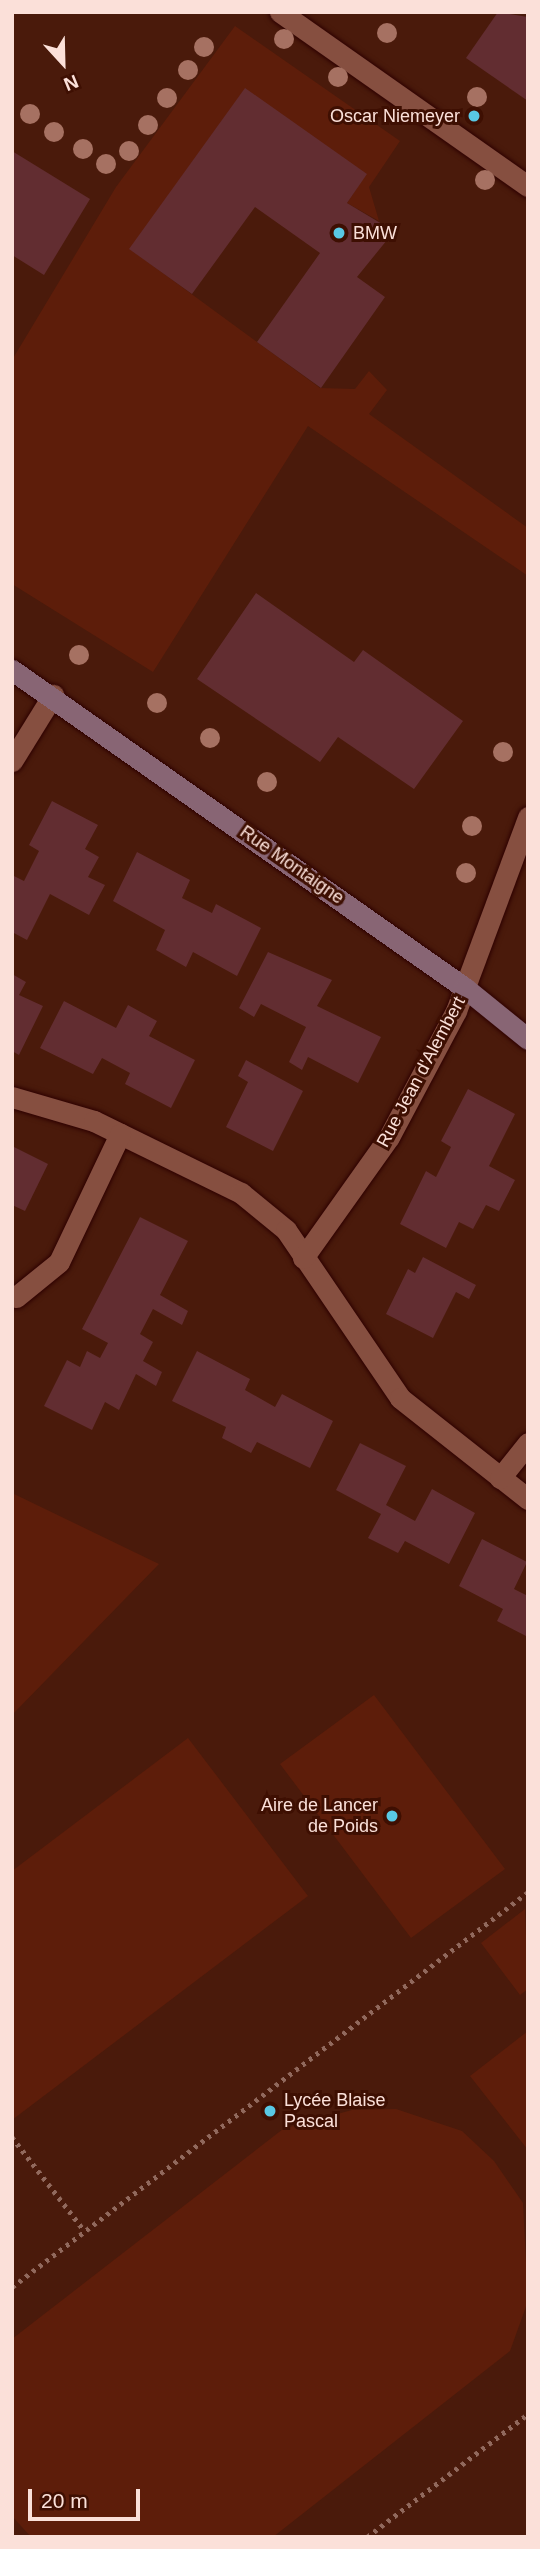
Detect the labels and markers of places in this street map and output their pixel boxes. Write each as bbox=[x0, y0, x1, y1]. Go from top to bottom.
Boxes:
place label: Oscar Niemeyer bbox=[330, 105, 460, 127]
marker: Oscar Niemeyer bbox=[466, 108, 482, 124]
place label: BMW bbox=[353, 222, 397, 244]
marker: BMW bbox=[331, 225, 347, 241]
place label: Aire de Lancer de Poids bbox=[261, 1795, 378, 1838]
marker: Aire de Lancer de Poids bbox=[384, 1808, 400, 1824]
place label: Lycée Blaise Pascal bbox=[284, 2090, 385, 2132]
marker: Lycée Blaise Pascal bbox=[262, 2103, 278, 2119]

